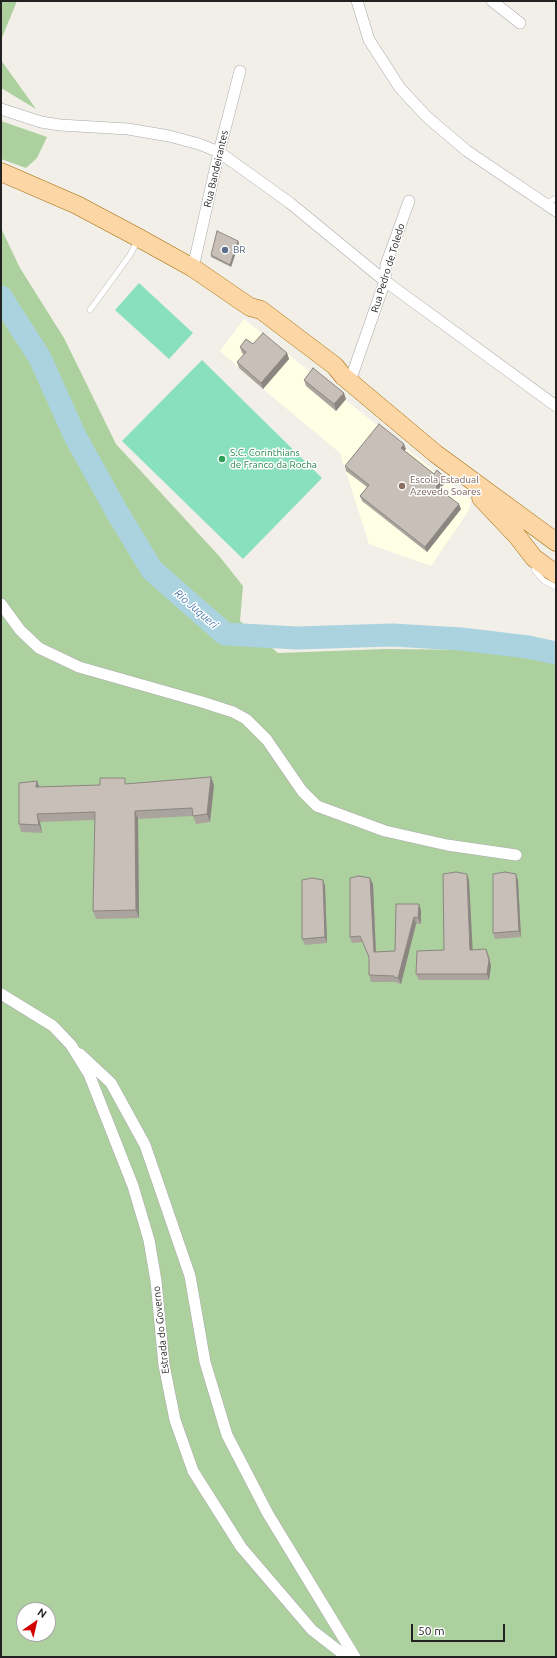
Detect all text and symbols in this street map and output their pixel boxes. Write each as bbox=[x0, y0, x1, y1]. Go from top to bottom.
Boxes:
street label: Rua Bandeirantes bbox=[201, 129, 231, 209]
street label: Rua Pedro de Toledo bbox=[369, 222, 407, 314]
place label: BR bbox=[233, 244, 246, 256]
marker: BR bbox=[220, 245, 230, 255]
place label: S.C. Corinthians de Franco da Rocha bbox=[230, 447, 317, 470]
marker: S.C. Corinthians de Franco da Rocha bbox=[217, 454, 227, 464]
place label: Escola Estadual Azevedo Soares bbox=[410, 474, 481, 498]
marker: Escola Estadual Azevedo Soares bbox=[397, 481, 407, 491]
water label: Rio Juqueri bbox=[171, 586, 221, 632]
street label: Estrada do Governo bbox=[150, 1285, 172, 1375]
north arrow bbox=[16, 1602, 56, 1642]
text: N bbox=[35, 1606, 49, 1620]
scale bar bbox=[413, 1616, 507, 1642]
text: 50 m bbox=[418, 1624, 445, 1637]

